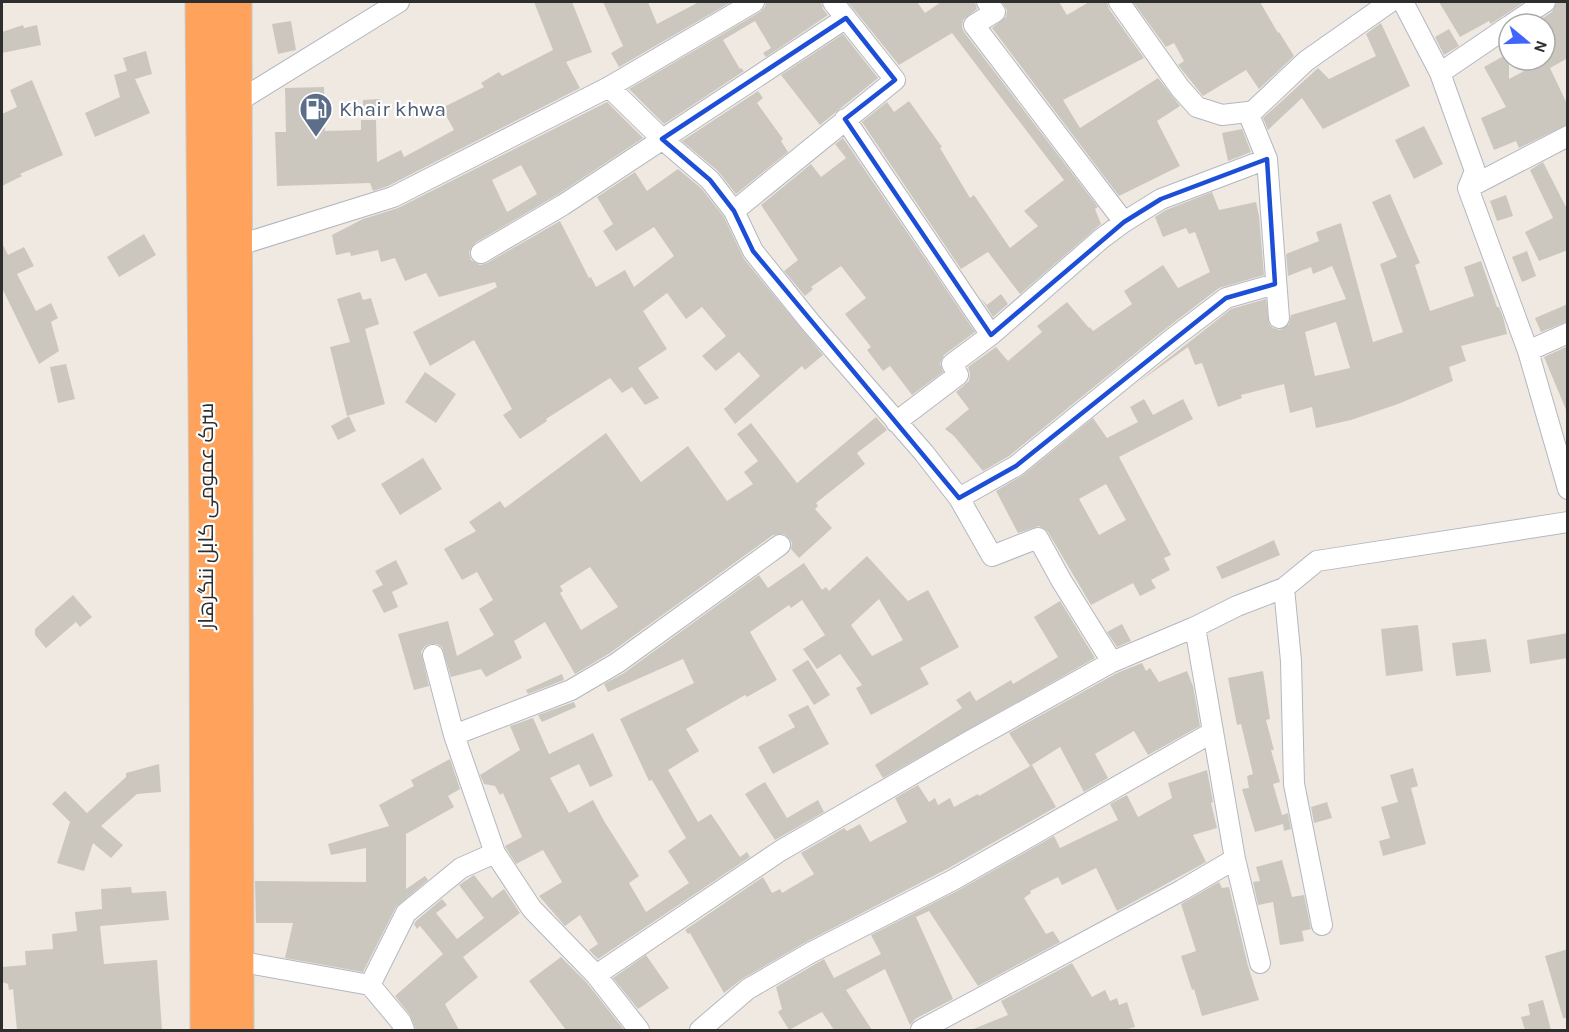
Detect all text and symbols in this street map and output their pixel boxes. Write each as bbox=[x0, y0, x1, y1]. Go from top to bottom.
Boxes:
north arrow bbox=[1497, 12, 1557, 72]
text: N bbox=[1530, 38, 1552, 55]
fuel station icon: Khair khwa bbox=[298, 91, 334, 138]
place label: Khair khwa bbox=[339, 97, 446, 121]
street label: سرک عمومی کابل ننگرهار bbox=[194, 403, 219, 630]

